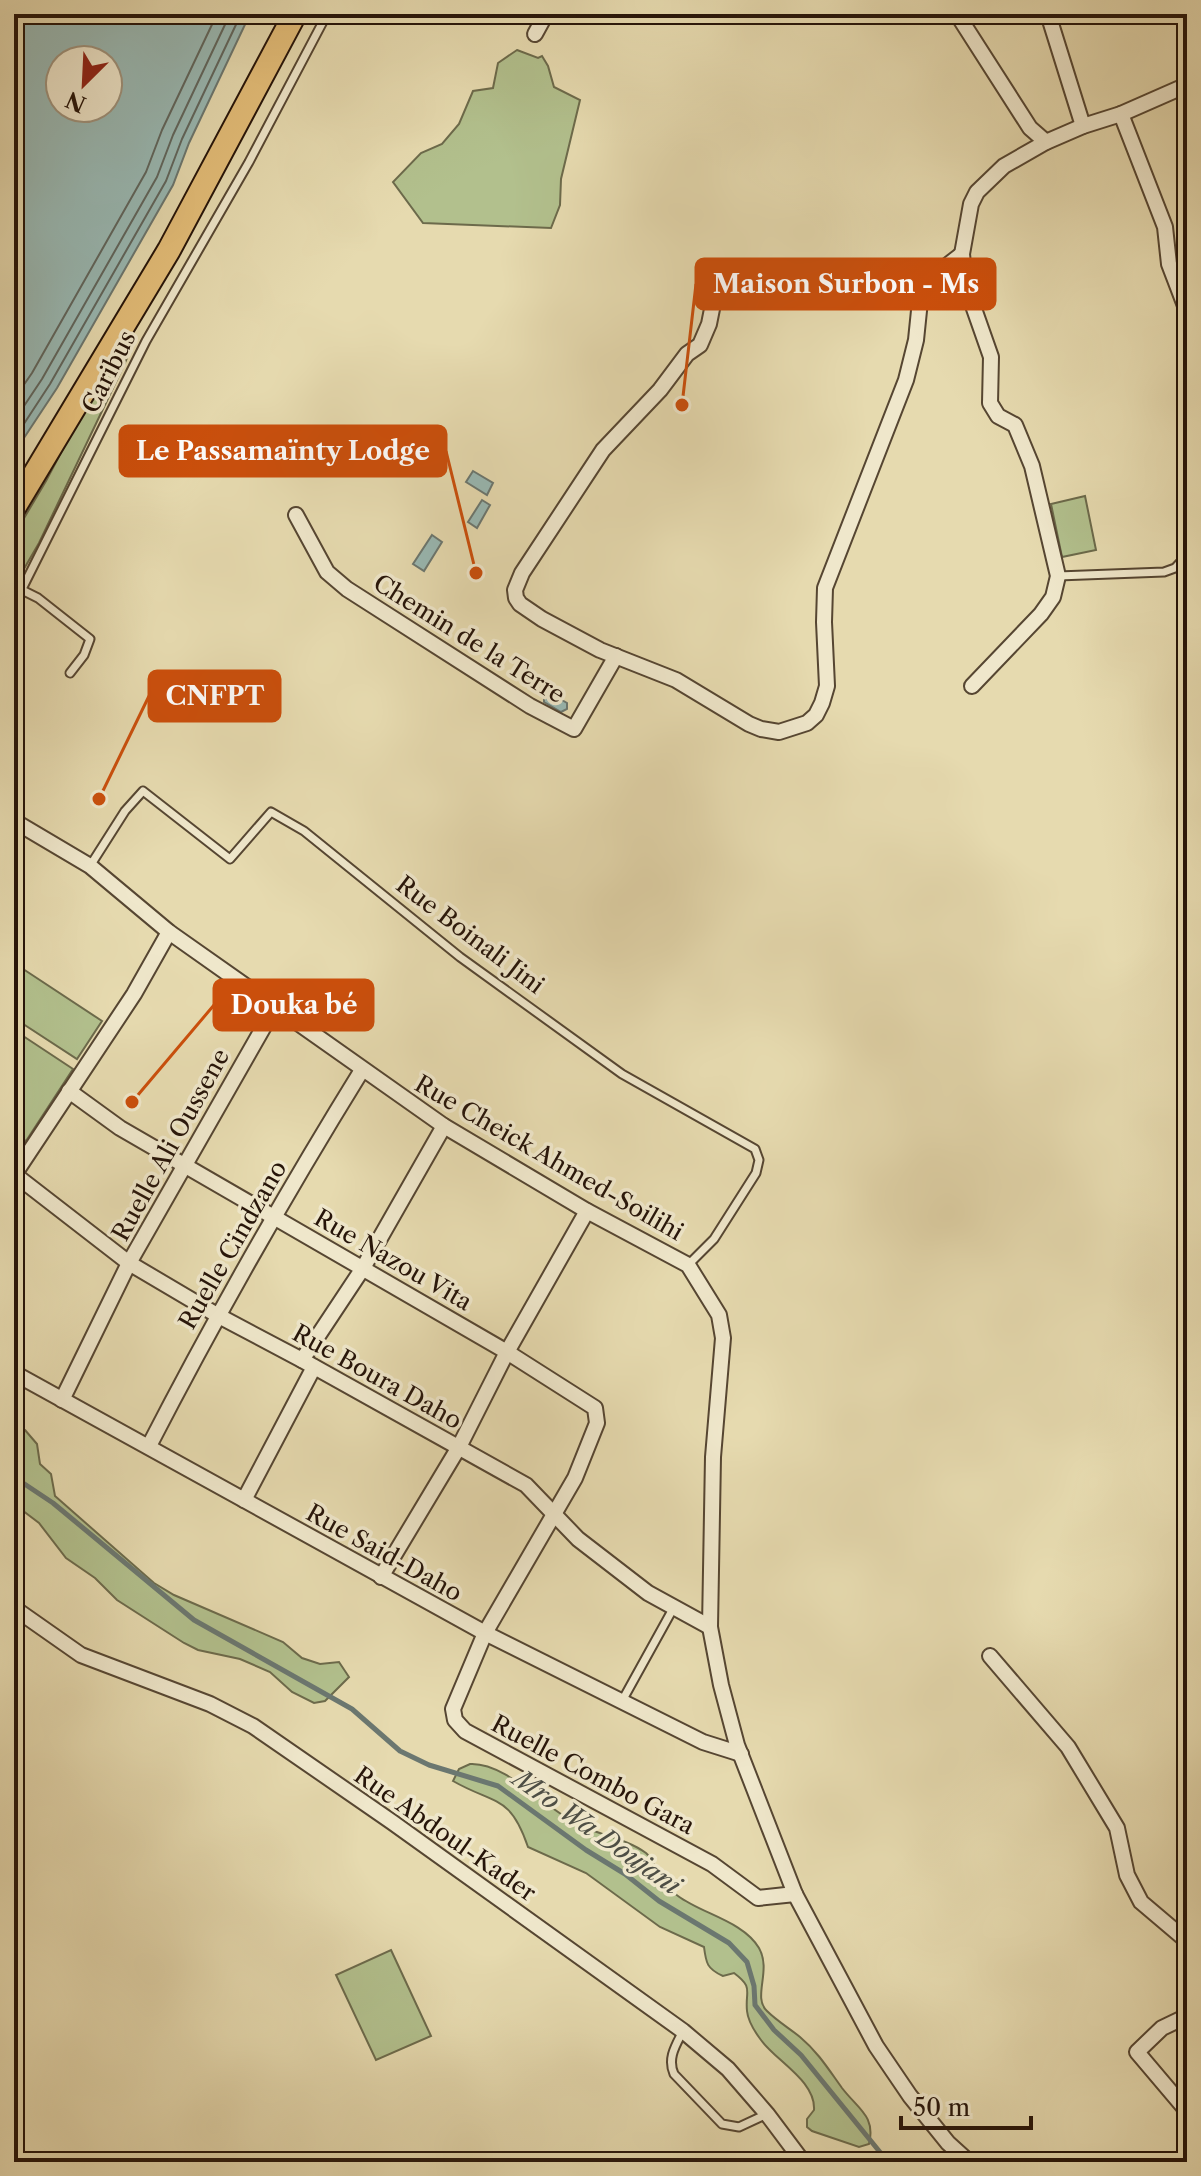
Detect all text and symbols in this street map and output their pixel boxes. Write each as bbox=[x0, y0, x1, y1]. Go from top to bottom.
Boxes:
north arrow bbox=[44, 44, 124, 124]
text: N bbox=[62, 86, 90, 118]
callout: Maison Surbon - Ms bbox=[696, 259, 995, 309]
text: Maison Surbon - Ms bbox=[713, 268, 979, 300]
street label: Caribus bbox=[76, 326, 142, 418]
callout: Le Passamaïnty Lodge bbox=[120, 426, 446, 476]
text: Le Passamaïnty Lodge bbox=[136, 435, 430, 467]
street label: Chemin de la Terre bbox=[368, 568, 570, 709]
callout: CNFPT bbox=[149, 671, 280, 721]
text: CNFPT bbox=[166, 680, 264, 712]
street label: Rue Boinali Jini bbox=[391, 870, 550, 1000]
callout: Douka bé bbox=[214, 980, 373, 1030]
text: Douka bé bbox=[231, 989, 357, 1021]
street label: Ruelle Ali Oussene bbox=[106, 1044, 235, 1246]
street label: Rue Cheick Ahmed-Soilihi bbox=[410, 1069, 689, 1246]
street label: Ruelle Cindzano bbox=[172, 1155, 293, 1334]
street label: Rue Nazou Vita bbox=[309, 1203, 477, 1317]
street label: Rue Boura Daho bbox=[288, 1318, 467, 1435]
street label: Rue Said-Daho bbox=[301, 1498, 467, 1607]
street label: Ruelle Combo Gara bbox=[487, 1709, 700, 1840]
street label: Rue Abdoul-Kader bbox=[349, 1760, 542, 1907]
water label: Mro Wa Doujani bbox=[504, 1761, 689, 1903]
scale bar bbox=[901, 2080, 1031, 2130]
text: 50 m bbox=[913, 2093, 970, 2122]

